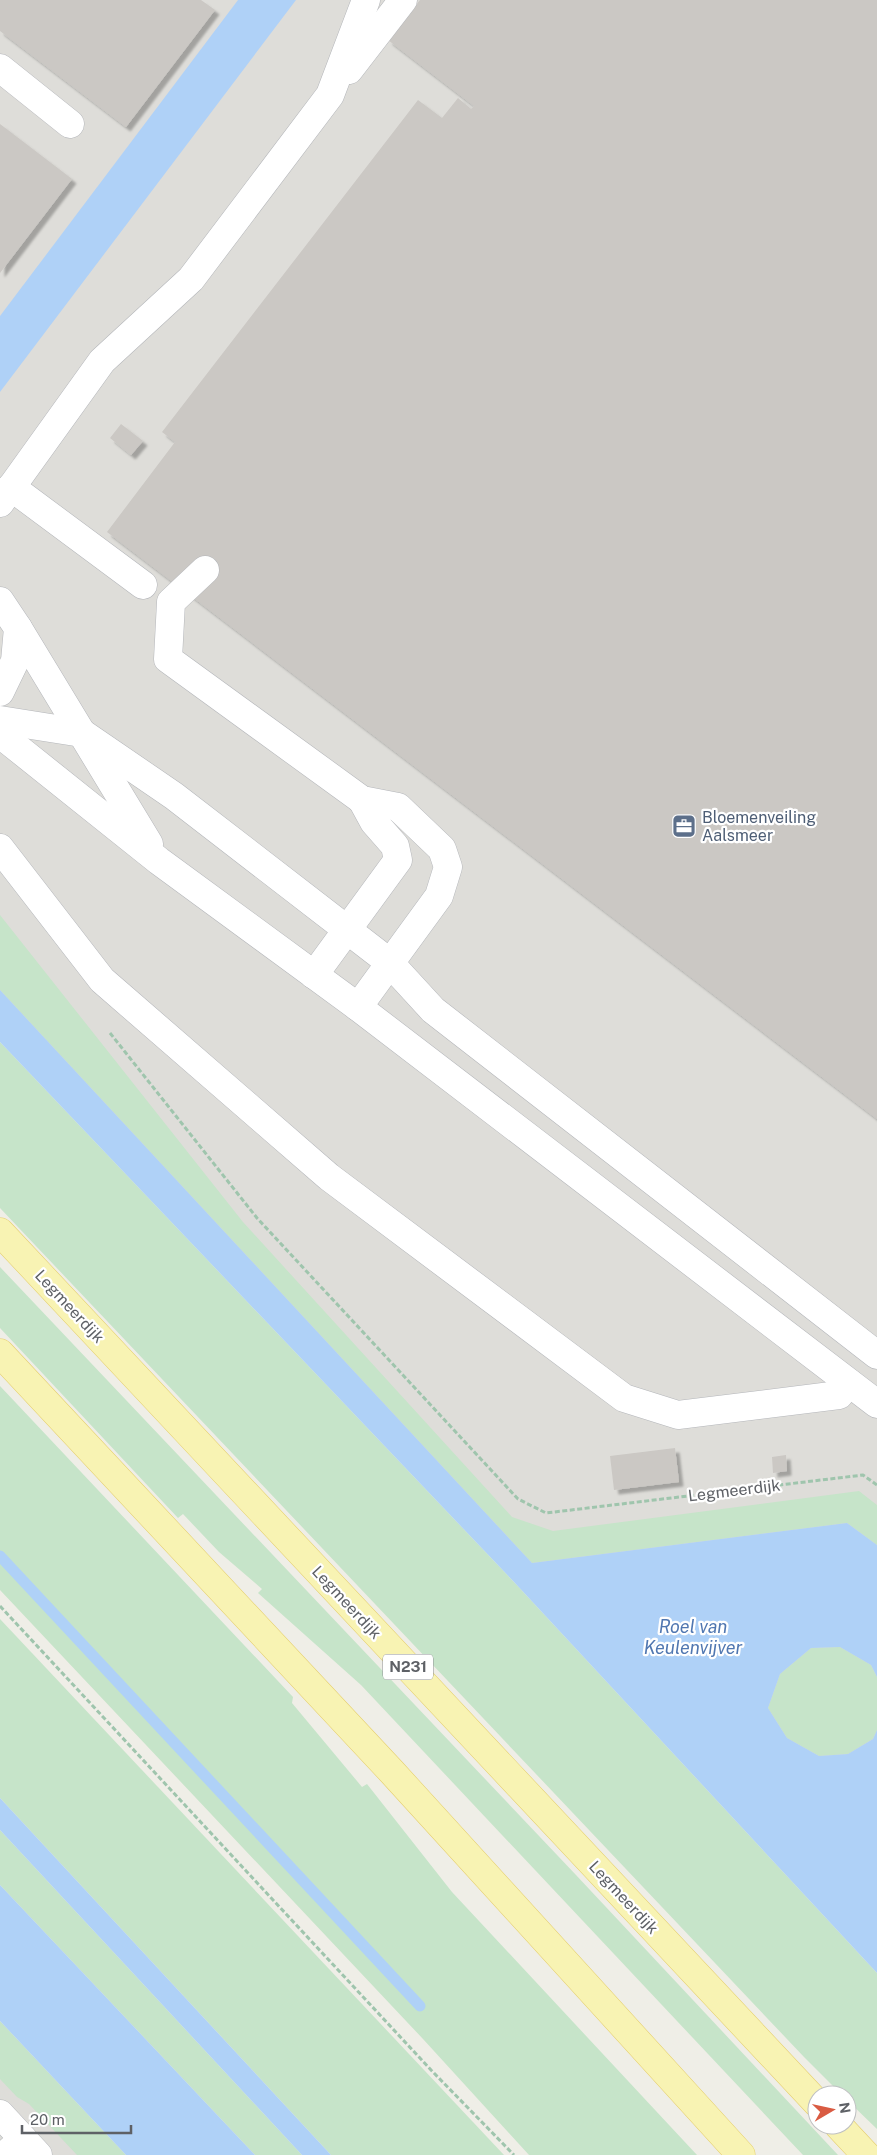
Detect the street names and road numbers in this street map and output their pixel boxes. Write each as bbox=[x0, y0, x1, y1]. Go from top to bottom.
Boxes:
street label: Legmeerdijk bbox=[31, 1266, 108, 1347]
street label: Legmeerdijk bbox=[687, 1475, 781, 1506]
street label: Legmeerdijk bbox=[308, 1562, 385, 1643]
road number: N231 bbox=[383, 1654, 433, 1680]
street label: Legmeerdijk bbox=[585, 1857, 662, 1938]

